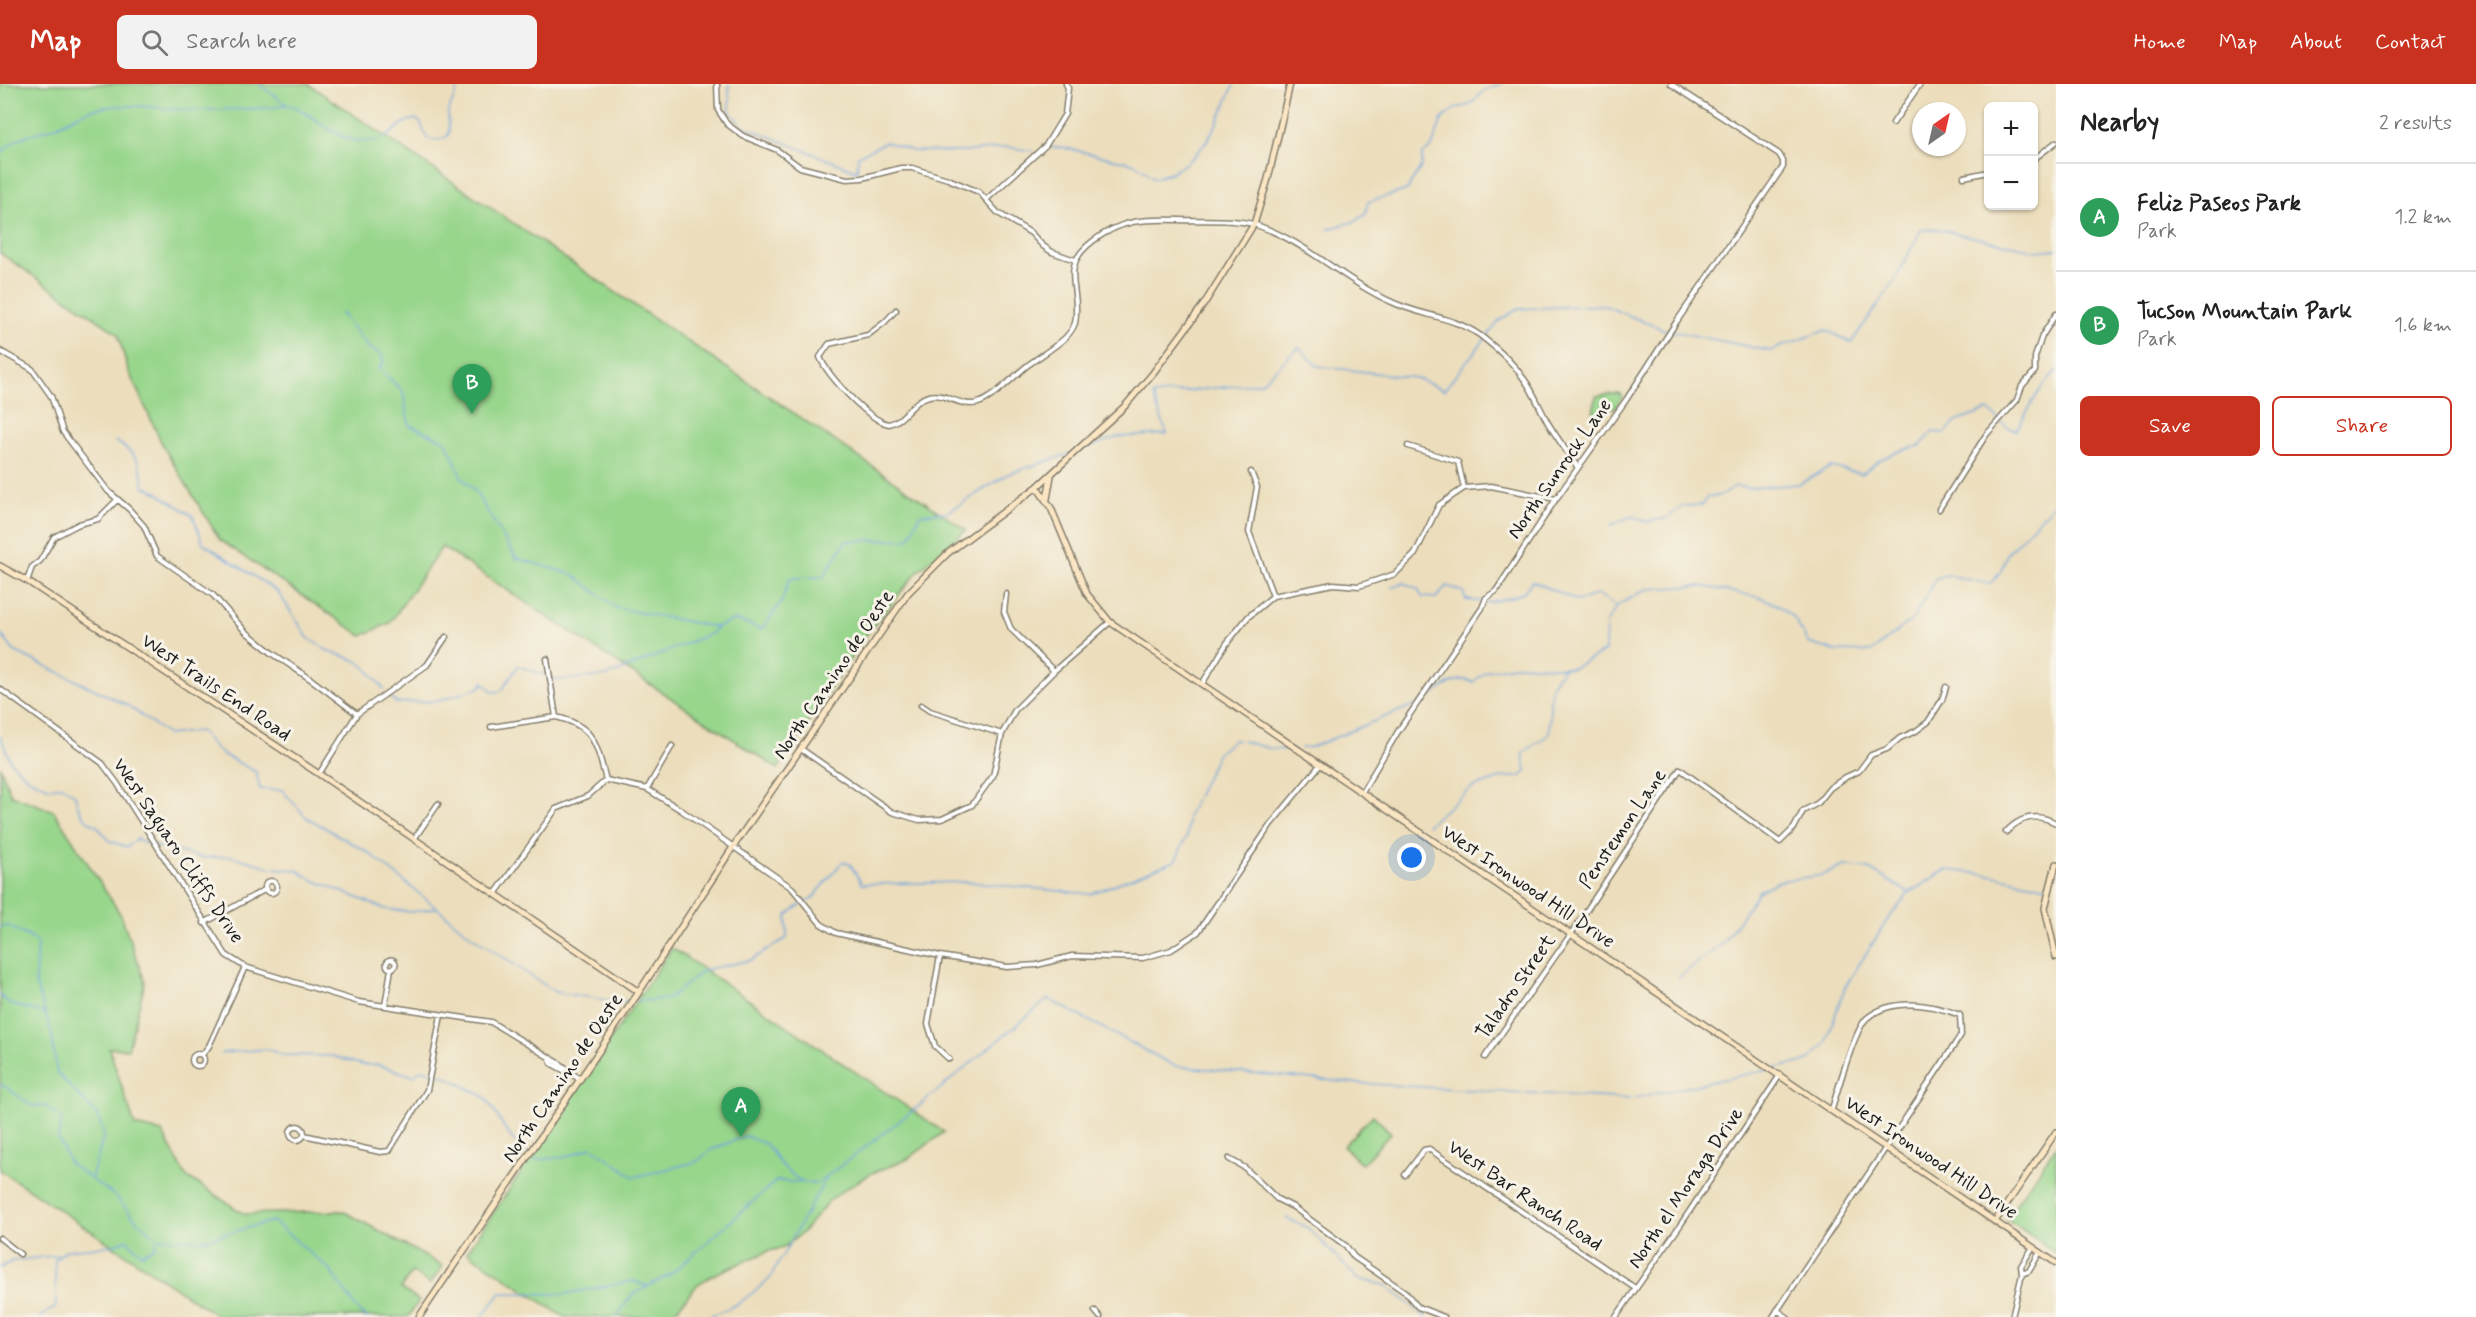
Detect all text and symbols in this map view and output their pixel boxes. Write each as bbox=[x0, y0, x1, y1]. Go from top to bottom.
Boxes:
search box bbox=[117, 15, 537, 69]
text: Map bbox=[30, 24, 81, 61]
icon: search bbox=[138, 26, 171, 59]
text: Search here bbox=[186, 28, 297, 56]
text: Home bbox=[2134, 28, 2186, 56]
text: Map bbox=[2219, 28, 2257, 56]
text: About bbox=[2290, 28, 2342, 56]
text: Contact bbox=[2375, 28, 2446, 56]
north arrow bbox=[1912, 102, 1966, 156]
map controls bbox=[1984, 102, 2038, 210]
button: + bbox=[1984, 102, 2038, 156]
text: Nearby bbox=[2080, 106, 2159, 140]
text: 2 results bbox=[2379, 110, 2452, 137]
button: − bbox=[1984, 156, 2038, 210]
text: Feliz Paseos Park bbox=[2137, 190, 2301, 218]
text: A bbox=[2093, 204, 2106, 231]
text: 1.2 km bbox=[2395, 204, 2452, 231]
text: Park bbox=[2137, 218, 2177, 245]
text: Tucson Mountain Park bbox=[2137, 298, 2352, 326]
text: B bbox=[2093, 312, 2106, 339]
text: 1.6 km bbox=[2394, 312, 2452, 339]
text: Park bbox=[2137, 326, 2177, 353]
pin: B bbox=[452, 364, 492, 414]
street label: North Sunrock Lane bbox=[1501, 393, 1619, 545]
button: Save bbox=[2080, 396, 2260, 456]
button: Share bbox=[2272, 396, 2452, 456]
street label: North Camino de Oeste bbox=[767, 585, 901, 765]
street label: West Trails End Road bbox=[136, 628, 296, 748]
street label: West Saguaro Cliffs Drive bbox=[104, 753, 250, 950]
street label: Penstemon Lane bbox=[1573, 764, 1673, 894]
street label: West Ironwood Hill Drive bbox=[1436, 819, 1620, 955]
your location bbox=[1397, 843, 1426, 872]
street label: Taladro Street bbox=[1470, 929, 1562, 1045]
street label: North Camino de Oeste bbox=[496, 988, 630, 1168]
pin: A bbox=[722, 1088, 760, 1137]
street label: West Ironwood Hill Drive bbox=[1839, 1090, 2023, 1226]
street label: North el Moraga Drive bbox=[1622, 1102, 1750, 1274]
street label: West Bar Ranch Road bbox=[1442, 1134, 1608, 1258]

